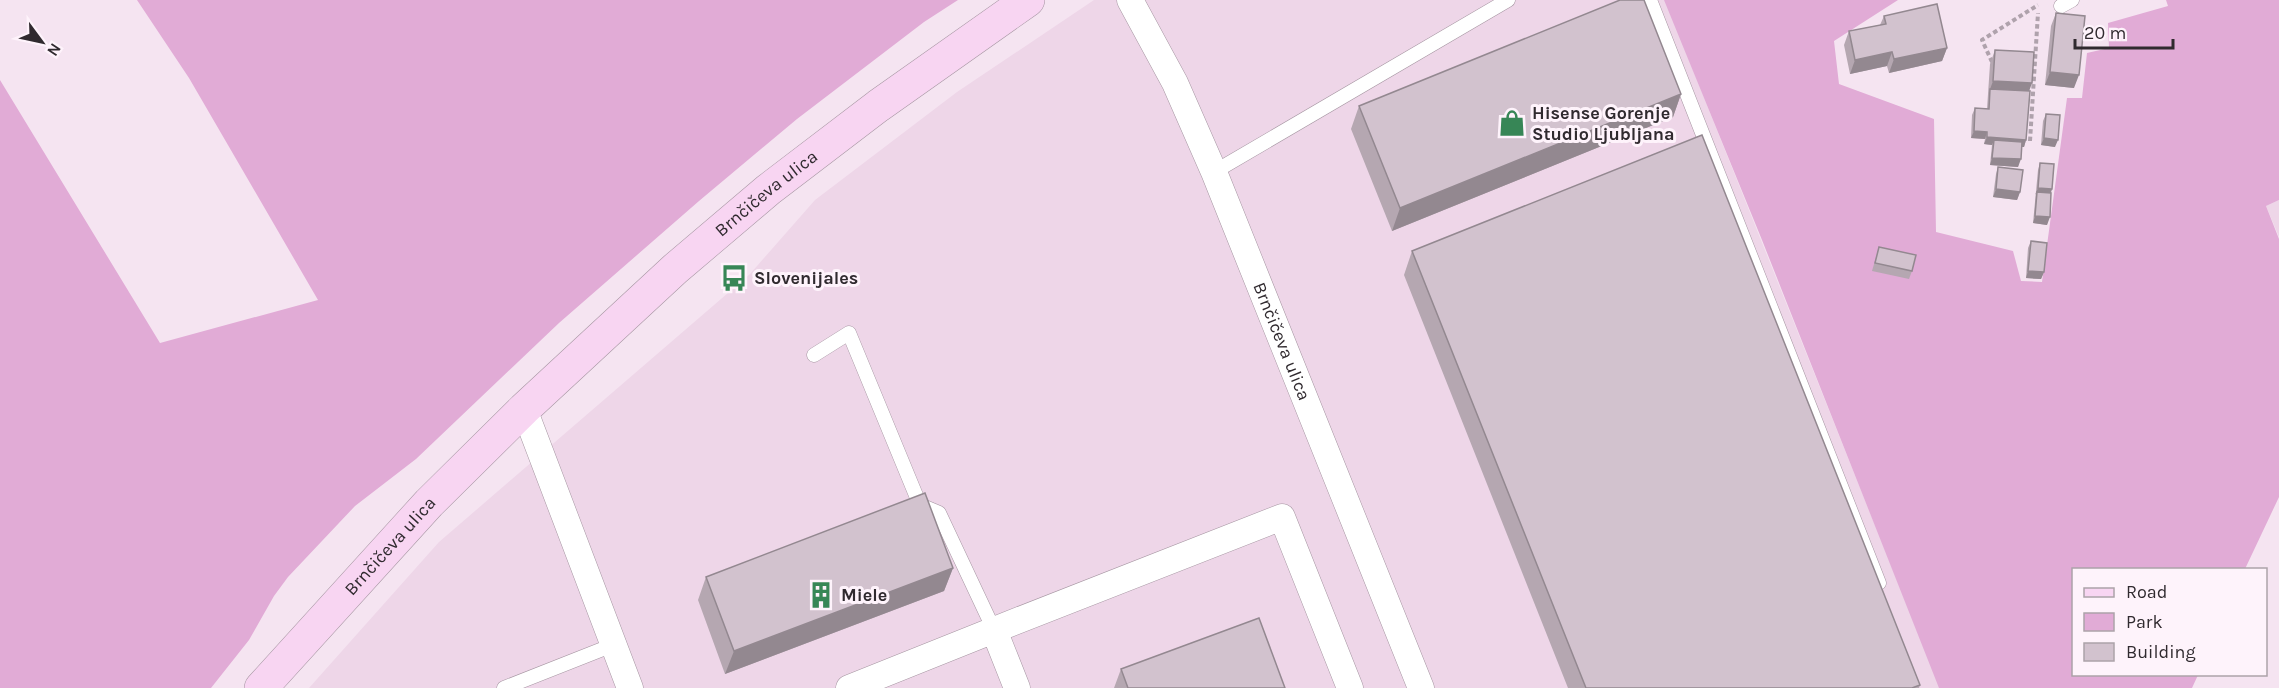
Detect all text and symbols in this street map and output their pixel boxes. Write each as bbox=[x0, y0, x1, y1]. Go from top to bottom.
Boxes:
north arrow bbox=[12, 12, 72, 72]
scale bar bbox=[2075, 12, 2172, 50]
text: 20 m bbox=[2084, 22, 2126, 44]
text: N bbox=[43, 40, 65, 60]
place label: Hisense Gorenje Studio Ljubljana bbox=[1532, 102, 1675, 145]
shop icon: Hisense Gorenje Studio Ljubljana bbox=[1497, 108, 1527, 138]
street label: Brnčičeva ulica bbox=[710, 145, 822, 241]
bus stop icon: Slovenijales bbox=[719, 263, 749, 293]
place label: Slovenijales bbox=[754, 267, 858, 289]
street label: Brnčičeva ulica bbox=[1248, 279, 1316, 404]
street label: Brnčičeva ulica bbox=[340, 492, 440, 600]
legend bbox=[2072, 568, 2267, 676]
building icon: Miele bbox=[806, 580, 836, 610]
text: Road bbox=[2126, 581, 2167, 603]
place label: Miele bbox=[841, 584, 887, 606]
text: Park bbox=[2126, 611, 2163, 633]
text: Building bbox=[2126, 641, 2196, 663]

